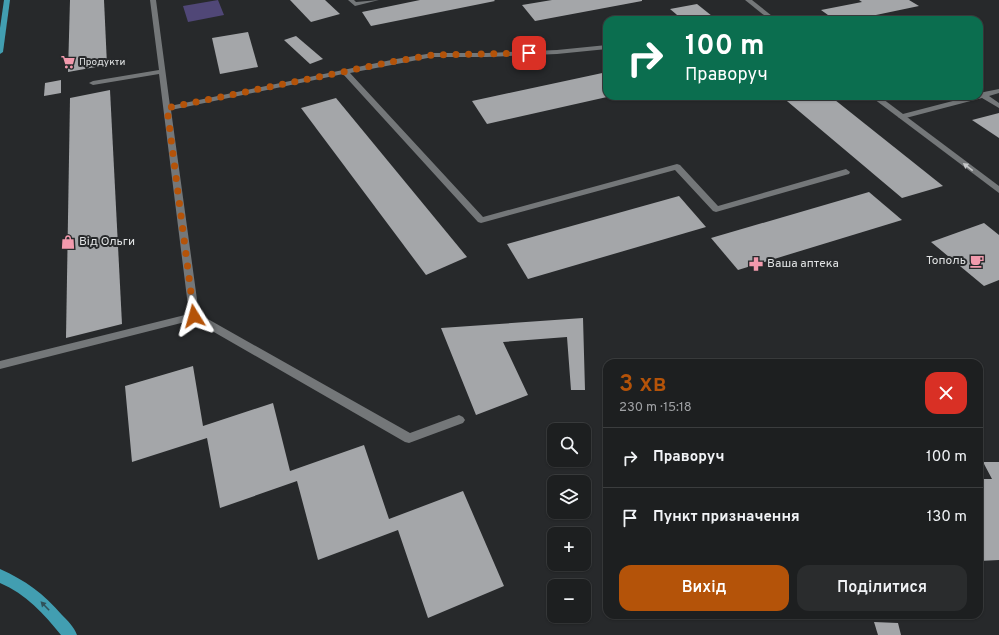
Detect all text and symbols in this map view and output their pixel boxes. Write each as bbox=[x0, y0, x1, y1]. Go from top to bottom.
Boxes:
text: 100 m bbox=[685, 29, 765, 65]
icon: right bbox=[619, 32, 671, 84]
pin bbox=[512, 36, 546, 70]
icon: arrive bbox=[518, 42, 540, 64]
supermarket icon: Продукти bbox=[60, 54, 76, 70]
place label: Продукти bbox=[79, 56, 125, 69]
text: Праворуч bbox=[685, 64, 768, 87]
one-way arrow bbox=[963, 163, 973, 171]
shop icon: Від Ольги bbox=[60, 234, 76, 250]
place label: Від Ольги bbox=[79, 234, 135, 250]
place label: Тополь bbox=[926, 253, 966, 269]
cafe icon: Тополь bbox=[969, 253, 985, 269]
pharmacy icon: Ваша аптека bbox=[748, 256, 764, 272]
place label: Ваша аптека bbox=[767, 256, 839, 272]
position arrow bbox=[173, 295, 215, 337]
text: 3 хв bbox=[619, 370, 667, 400]
button: close bbox=[925, 372, 967, 414]
text: 230 m · 15:18 bbox=[619, 400, 692, 416]
map controls bbox=[547, 423, 591, 623]
button: search bbox=[547, 423, 591, 467]
icon: right bbox=[619, 447, 641, 469]
text: Праворуч bbox=[653, 448, 724, 467]
text: 100 m bbox=[926, 448, 967, 467]
button: layers bbox=[547, 475, 591, 519]
icon: arrive bbox=[619, 507, 641, 529]
text: Пункт призначення bbox=[653, 508, 800, 527]
text: 130 m bbox=[927, 508, 967, 527]
button: + bbox=[547, 527, 591, 571]
button: Вихід bbox=[619, 565, 789, 611]
button: Поділитися bbox=[797, 565, 967, 611]
button: − bbox=[547, 579, 591, 623]
one-way arrow bbox=[40, 601, 50, 611]

